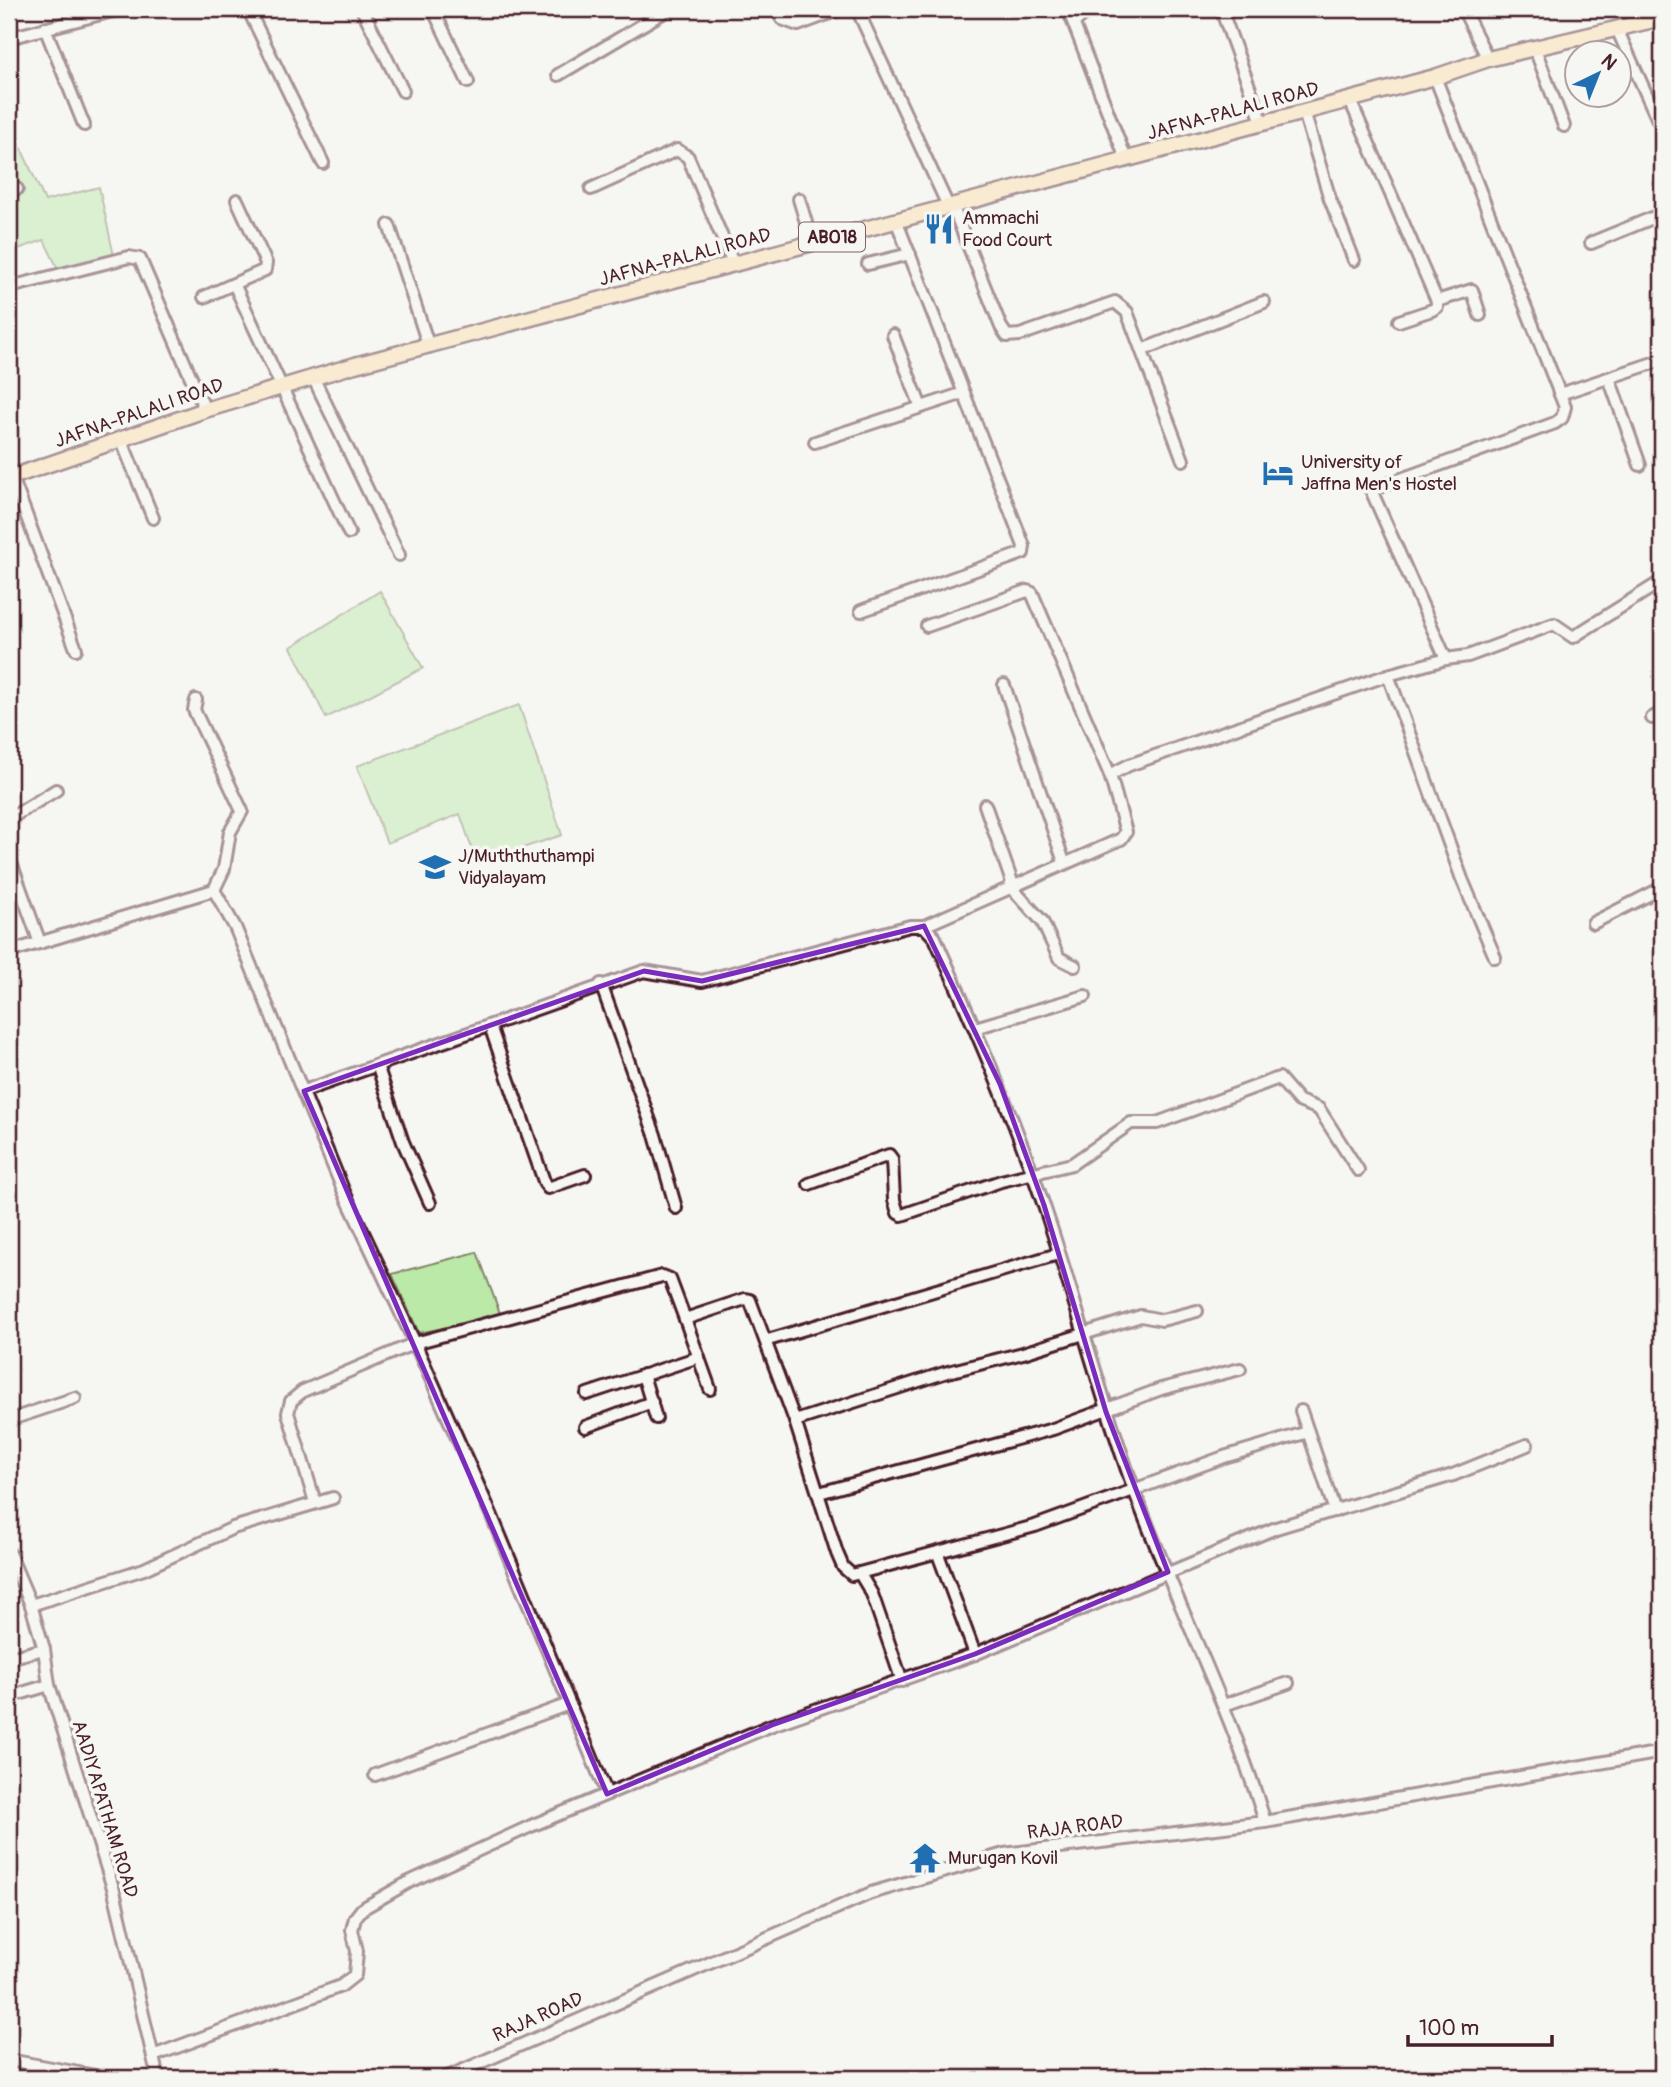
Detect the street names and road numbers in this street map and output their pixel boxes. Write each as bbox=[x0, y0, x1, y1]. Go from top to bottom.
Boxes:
street label: JAFNA-PALALI ROAD bbox=[1144, 76, 1322, 146]
street label: JAFNA-PALALI ROAD bbox=[596, 222, 774, 292]
road number: AB018 bbox=[799, 222, 865, 251]
street label: JAFNA-PALALI ROAD bbox=[51, 373, 227, 453]
street label: AADIYAPATHAM ROAD bbox=[67, 1717, 143, 1901]
street label: RAJA ROAD bbox=[1026, 1809, 1124, 1845]
street label: RAJA ROAD bbox=[489, 1986, 587, 2048]

